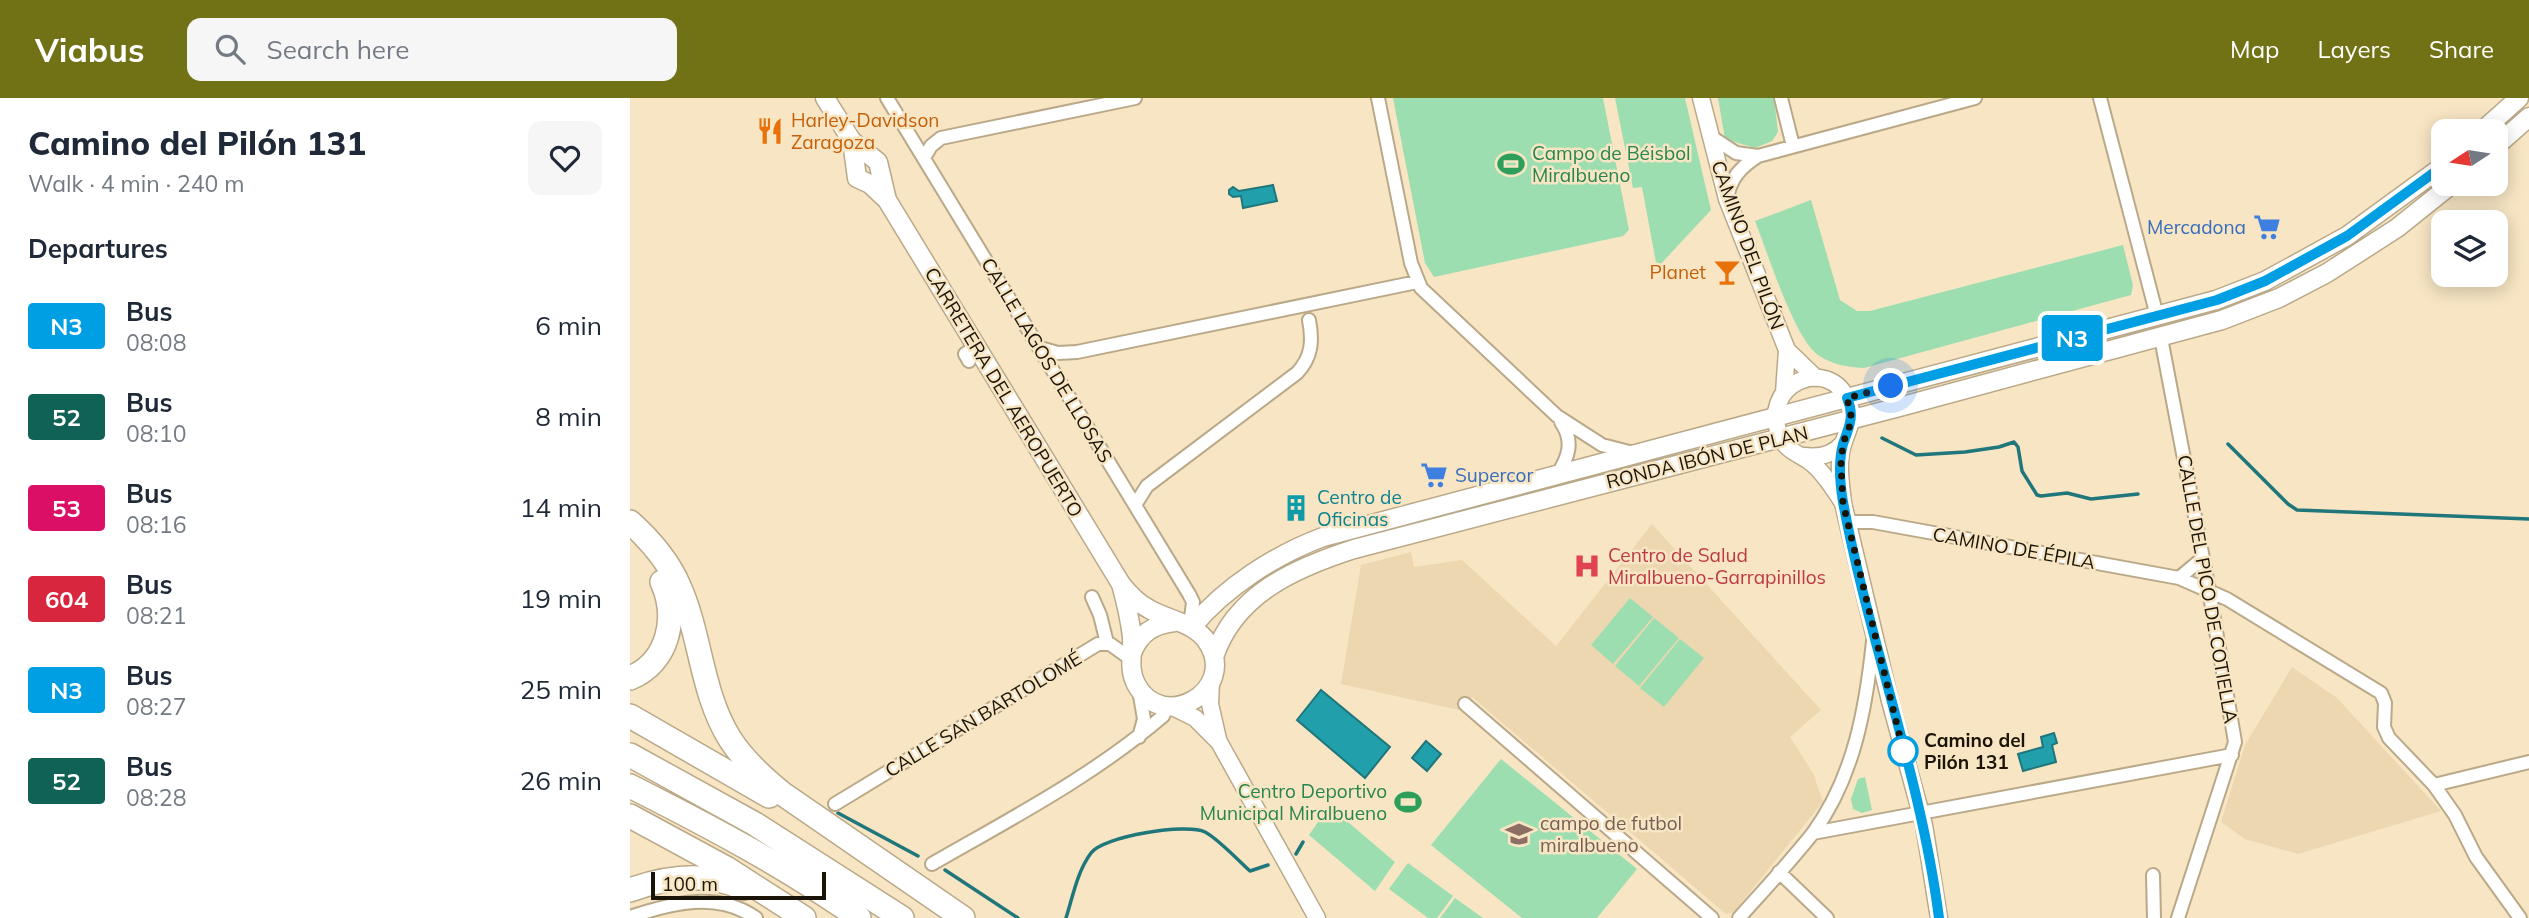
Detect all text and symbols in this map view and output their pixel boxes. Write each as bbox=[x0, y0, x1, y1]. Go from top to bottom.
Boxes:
search box bbox=[187, 18, 677, 81]
text: Viabus bbox=[35, 29, 145, 70]
icon: search bbox=[211, 30, 249, 68]
text: Search here bbox=[267, 33, 409, 66]
text: Map bbox=[2230, 34, 2279, 64]
text: Layers bbox=[2317, 34, 2391, 64]
text: Share bbox=[2429, 34, 2494, 64]
place label: Harley-Davidson Zaragoza bbox=[791, 108, 939, 154]
restaurant icon: Harley-Davidson Zaragoza bbox=[755, 116, 785, 146]
north arrow bbox=[2431, 119, 2508, 196]
map controls bbox=[2431, 119, 2508, 287]
button: heart bbox=[528, 121, 602, 195]
text: Camino del Pilón 131 bbox=[28, 122, 366, 163]
place label: Campo de Béisbol Miralbueno bbox=[1532, 141, 1691, 187]
sports icon: Campo de Béisbol Miralbueno bbox=[1496, 149, 1526, 179]
street label: CAMINO DEL PILÓN bbox=[1706, 157, 1790, 333]
text: Walk · 4 min · 240 m bbox=[28, 169, 245, 198]
button: layers bbox=[2431, 210, 2508, 287]
supermarket icon: Mercadona bbox=[2252, 212, 2282, 242]
place label: Mercadona bbox=[2147, 215, 2246, 239]
text: Departures bbox=[28, 232, 168, 265]
street label: CALLE LAGOS DE LLOSAS bbox=[976, 253, 1118, 467]
bar icon: Planet bbox=[1712, 257, 1742, 287]
place label: Planet bbox=[1650, 260, 1706, 284]
street label: CARRETERA DEL AEROPUERTO bbox=[920, 263, 1088, 521]
text: Bus bbox=[126, 295, 172, 328]
text: 6 min bbox=[535, 309, 602, 342]
text: N3 bbox=[50, 311, 83, 341]
line badge: N3 bbox=[2040, 315, 2104, 361]
text: N3 bbox=[2056, 323, 2088, 353]
text: 08:08 bbox=[126, 328, 186, 357]
your location bbox=[1873, 368, 1908, 403]
text: Bus bbox=[126, 386, 172, 419]
text: 8 min bbox=[535, 400, 602, 433]
text: 52 bbox=[52, 402, 81, 432]
text: 08:10 bbox=[126, 419, 186, 448]
street label: RONDA IBÓN DE PLAN bbox=[1604, 420, 1810, 494]
street label: CALLE DEL PICO DE COTIELLA bbox=[2173, 453, 2243, 725]
supermarket icon: Supercor bbox=[1419, 460, 1449, 490]
place label: Supercor bbox=[1455, 463, 1533, 487]
text: Bus bbox=[126, 477, 172, 510]
place label: Centro de Oficinas bbox=[1317, 485, 1402, 531]
text: 14 min bbox=[520, 491, 602, 524]
text: 53 bbox=[52, 493, 81, 523]
building icon: Centro de Oficinas bbox=[1281, 493, 1311, 523]
text: 08:16 bbox=[126, 510, 186, 539]
street label: CAMINO DE ÉPILA bbox=[1931, 522, 2097, 574]
place label: Centro de Salud Miralbueno-Garrapinillos bbox=[1608, 543, 1826, 589]
hospital icon: Centro de Salud Miralbueno-Garrapinillos bbox=[1572, 551, 1602, 581]
text: Bus bbox=[126, 568, 172, 601]
text: 19 min bbox=[520, 582, 602, 615]
text: 604 bbox=[45, 584, 88, 614]
text: 08:21 bbox=[126, 601, 186, 630]
street label: CALLE SAN BARTOLOMÉ bbox=[880, 646, 1086, 782]
text: Bus bbox=[126, 659, 172, 692]
text: 25 min bbox=[520, 673, 602, 706]
text: N3 bbox=[50, 675, 83, 705]
text: 08:27 bbox=[126, 692, 186, 721]
place label: Camino del Pilón 131 bbox=[1924, 728, 2026, 774]
marker: Camino del Pilón 131 bbox=[1888, 736, 1918, 766]
text: Bus bbox=[126, 750, 172, 783]
text: 26 min bbox=[520, 764, 602, 797]
text: 52 bbox=[52, 766, 81, 796]
place label: Centro Deportivo Municipal Miralbueno bbox=[1200, 779, 1387, 825]
text: 08:28 bbox=[126, 783, 186, 812]
sports icon: Centro Deportivo Municipal Miralbueno bbox=[1393, 787, 1423, 817]
place label: campo de futbol miralbueno bbox=[1540, 811, 1682, 857]
school or university icon: campo de futbol miralbueno bbox=[1504, 819, 1534, 849]
scale bar bbox=[651, 869, 826, 901]
text: 100 m bbox=[662, 872, 718, 896]

